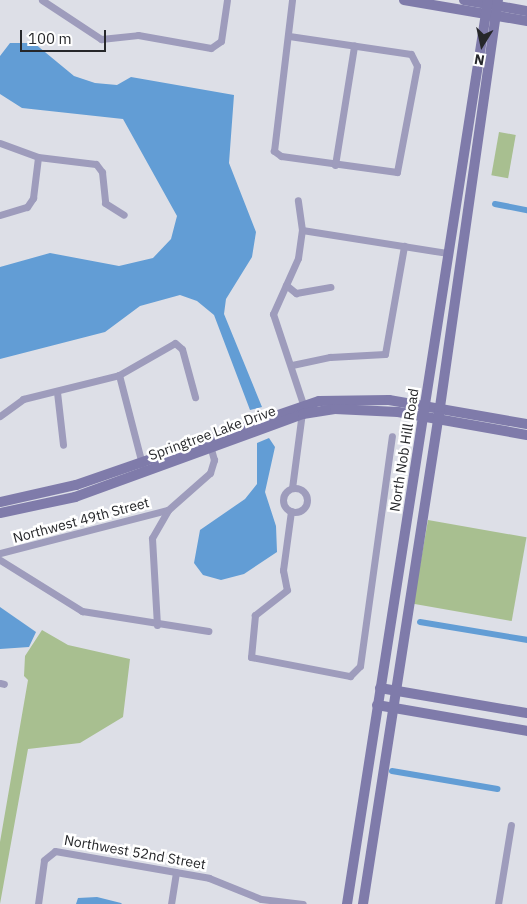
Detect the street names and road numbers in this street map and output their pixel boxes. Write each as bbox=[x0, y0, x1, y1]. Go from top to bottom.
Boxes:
street label: North Nob Hill Road bbox=[386, 387, 422, 513]
street label: Springtree Lake Drive bbox=[146, 402, 278, 464]
street label: Northwest 49th Street bbox=[11, 494, 151, 546]
street label: Northwest 52nd Street bbox=[63, 831, 207, 873]

